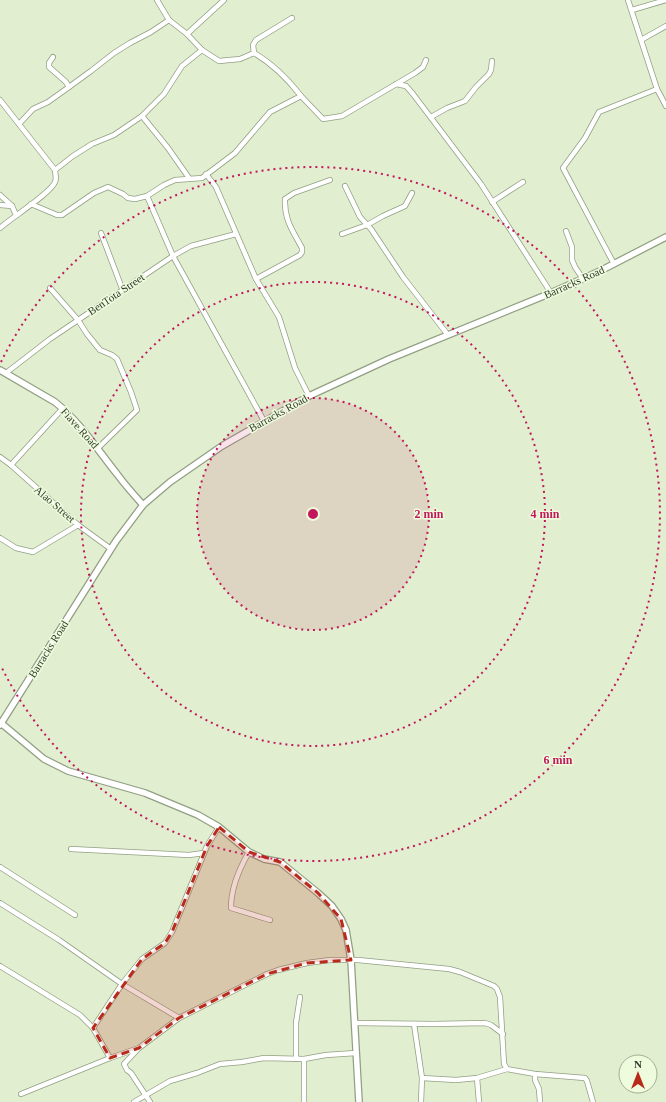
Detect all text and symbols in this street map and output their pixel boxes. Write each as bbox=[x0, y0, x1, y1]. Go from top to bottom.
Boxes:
street label: Barracks Road bbox=[542, 263, 607, 301]
street label: BenTota Street bbox=[85, 271, 147, 317]
street label: Barracks Road bbox=[247, 392, 310, 434]
street label: Fiave Road bbox=[59, 405, 102, 451]
street label: Alao Street bbox=[32, 483, 78, 525]
centre of rings bbox=[306, 507, 320, 521]
text: 2 min bbox=[414, 507, 444, 521]
text: 4 min bbox=[530, 507, 560, 521]
street label: Barracks Road bbox=[26, 618, 71, 680]
text: 6 min bbox=[543, 753, 573, 767]
north arrow bbox=[618, 1054, 658, 1094]
text: N bbox=[634, 1058, 642, 1070]

